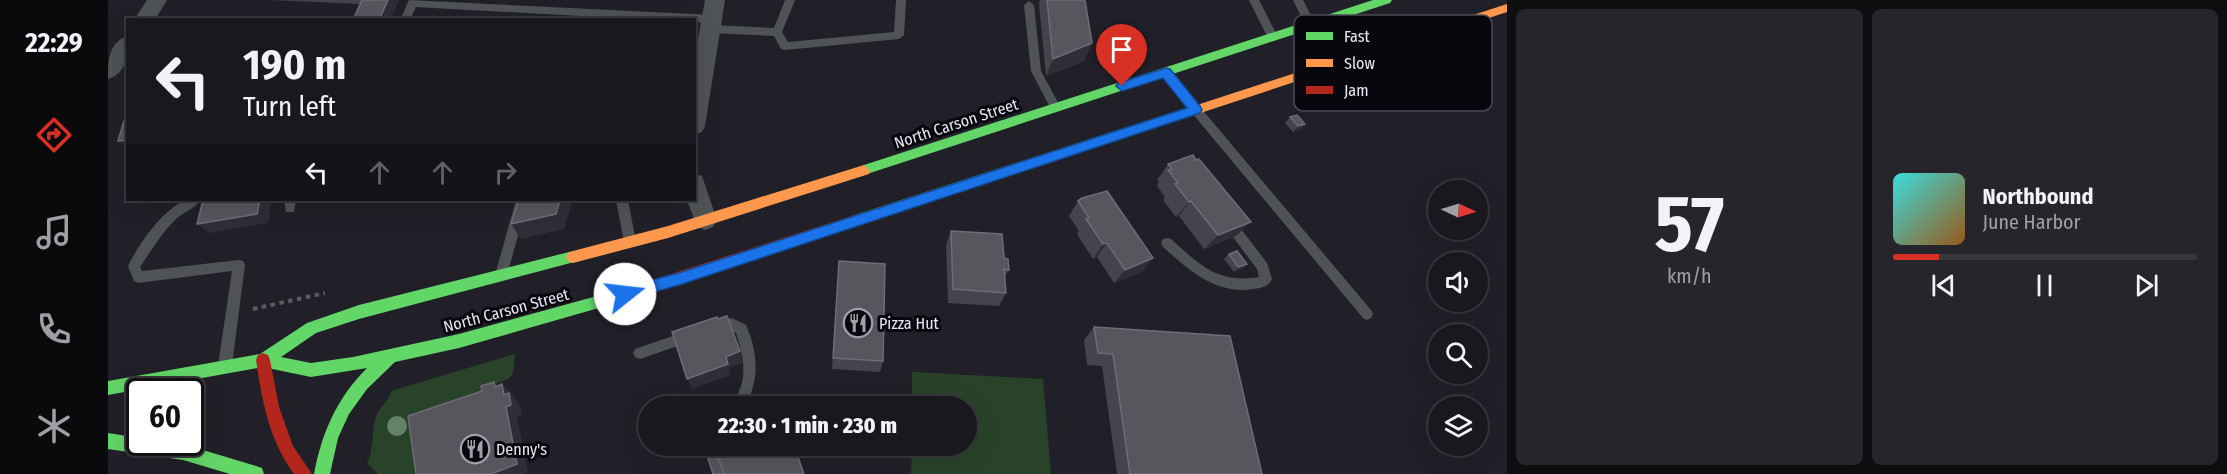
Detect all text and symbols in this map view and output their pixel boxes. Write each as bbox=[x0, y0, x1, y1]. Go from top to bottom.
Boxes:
legend bbox=[1294, 15, 1492, 111]
pin bbox=[1096, 24, 1147, 86]
text: 22:29 bbox=[25, 27, 83, 59]
text: Fast bbox=[1344, 27, 1371, 46]
icon: arrive bbox=[1105, 33, 1138, 66]
text: 190 m bbox=[243, 40, 346, 90]
icon: left bbox=[144, 42, 222, 120]
text: Slow bbox=[1344, 54, 1375, 73]
text: Jam bbox=[1344, 81, 1369, 100]
text: Turn left bbox=[243, 91, 336, 123]
street label: North Carson Street bbox=[892, 94, 1021, 152]
icon: directions bbox=[33, 114, 75, 156]
icon: left bbox=[300, 156, 333, 189]
icon: ahead bbox=[363, 156, 396, 189]
icon: ahead bbox=[426, 156, 459, 189]
icon: right bbox=[489, 156, 522, 189]
text: 57 bbox=[1654, 178, 1724, 272]
north arrow bbox=[1428, 180, 1488, 240]
map controls bbox=[1428, 180, 1488, 456]
text: Northbound bbox=[1983, 183, 2093, 210]
text: June Harbor bbox=[1983, 210, 2081, 234]
icon: music bbox=[33, 211, 75, 253]
button: sound bbox=[1428, 252, 1488, 312]
position arrow bbox=[593, 262, 657, 326]
text: km/h bbox=[1667, 264, 1712, 288]
icon: previous bbox=[1927, 269, 1960, 302]
icon: pause bbox=[2028, 269, 2061, 302]
icon: next bbox=[2130, 269, 2163, 302]
street label: North Carson Street bbox=[441, 284, 572, 336]
restaurant icon: Pizza Hut bbox=[842, 307, 874, 339]
icon: phone bbox=[33, 308, 75, 350]
place label: Pizza Hut bbox=[879, 314, 940, 333]
button: search bbox=[1428, 324, 1488, 384]
speed limit sign: 60 bbox=[126, 378, 204, 456]
button: layers bbox=[1428, 396, 1488, 456]
icon: climate bbox=[33, 405, 75, 447]
text: 22:30 · 1 min · 230 m bbox=[718, 412, 897, 439]
restaurant icon: Denny's bbox=[459, 433, 491, 465]
place label: Denny's bbox=[496, 440, 547, 459]

